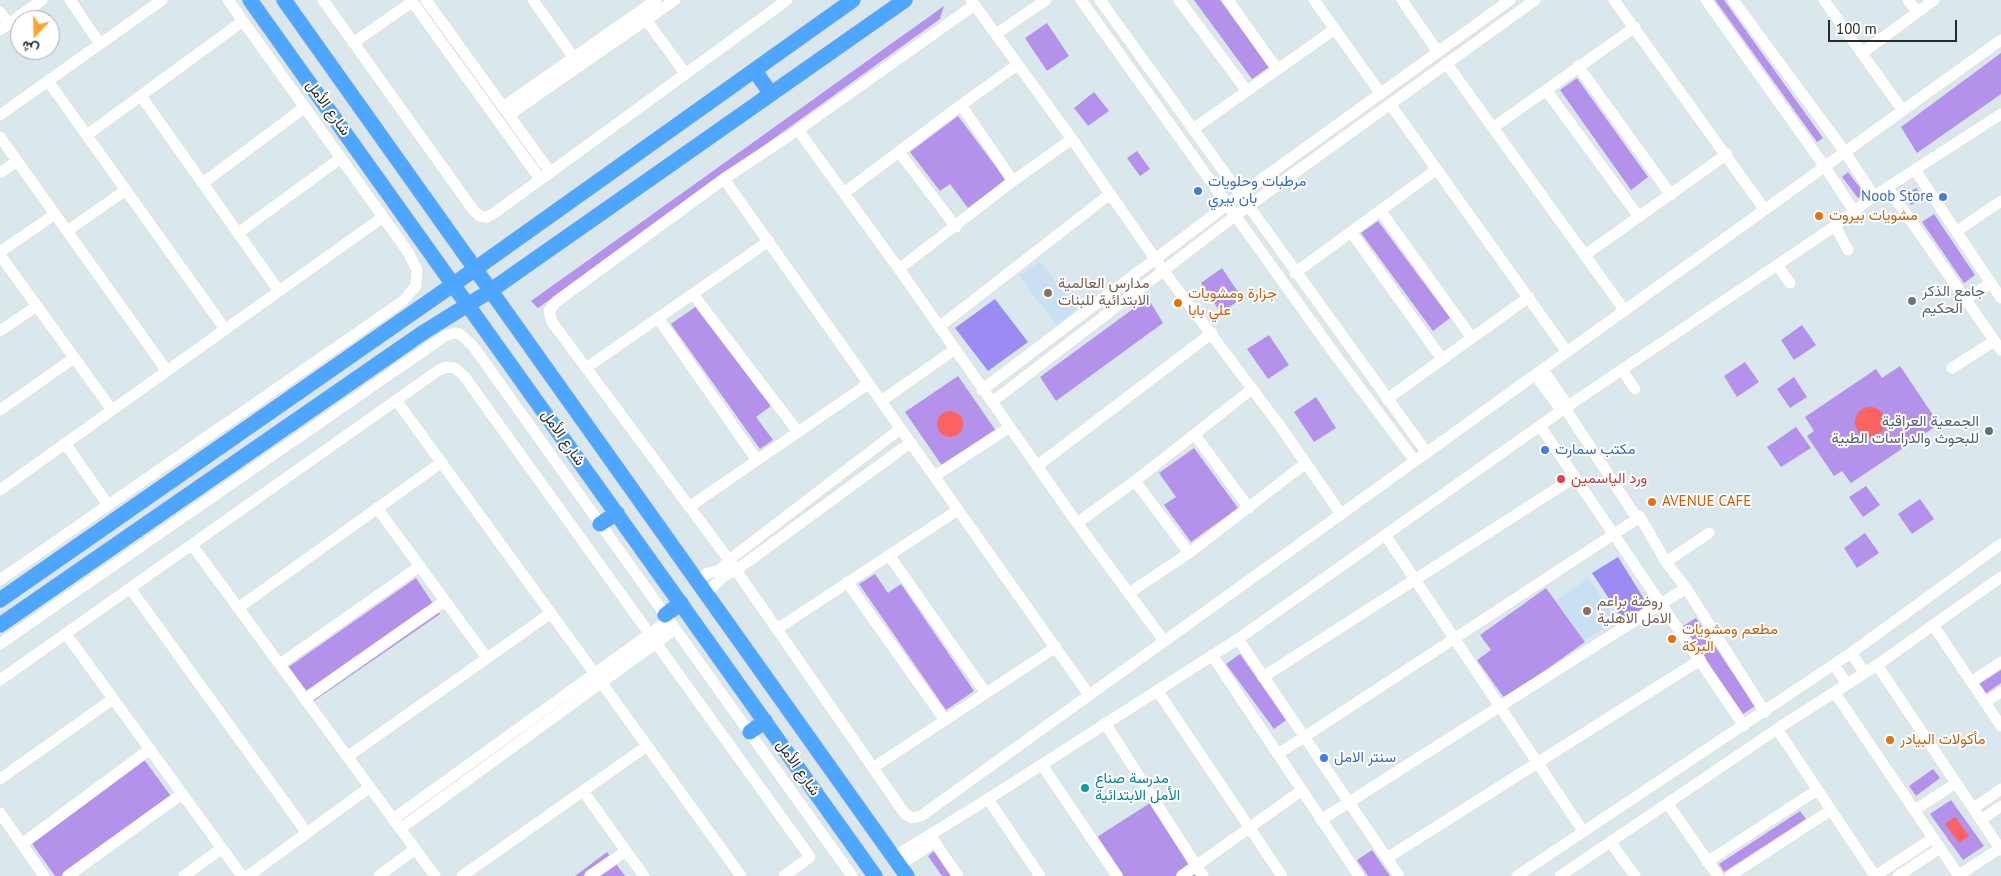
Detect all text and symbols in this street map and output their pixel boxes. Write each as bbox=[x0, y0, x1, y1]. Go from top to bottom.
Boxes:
north arrow bbox=[10, 10, 60, 60]
scale bar bbox=[1831, 10, 1960, 42]
text: 100 m bbox=[1836, 19, 1877, 38]
text: ش bbox=[19, 37, 41, 59]
street label: شارع الأمل bbox=[302, 77, 354, 139]
place label: مرطبات وحلويات بان بيري bbox=[1208, 173, 1307, 208]
marker: مرطبات وحلويات بان بيري bbox=[1192, 185, 1204, 197]
place label: Noob Store bbox=[1861, 188, 1933, 206]
marker: Noob Store bbox=[1937, 191, 1949, 203]
place label: مشويات بيروت bbox=[1829, 207, 1918, 225]
marker: مشويات بيروت bbox=[1813, 210, 1825, 222]
place label: مدارس العالمية الابتدائية للبنات bbox=[1058, 275, 1150, 310]
place label: جامع الذكر الحكيم bbox=[1922, 283, 1985, 318]
place label: جزارة ومشويات علي بابا bbox=[1188, 285, 1277, 320]
marker: مدارس العالمية الابتدائية للبنات bbox=[1042, 287, 1054, 299]
marker: جامع الذكر الحكيم bbox=[1906, 295, 1918, 307]
marker: جزارة ومشويات علي بابا bbox=[1172, 297, 1184, 309]
street label: شارع الأمل bbox=[537, 407, 589, 469]
place label: الجمعية العراقية للبحوث والدراسات الطبية bbox=[1831, 413, 1979, 448]
marker: الجمعية العراقية للبحوث والدراسات الطبية bbox=[1983, 425, 1995, 437]
place label: مكتب سمارت bbox=[1555, 441, 1635, 459]
marker: مكتب سمارت bbox=[1539, 444, 1551, 456]
place label: ورد الياسمين bbox=[1571, 470, 1647, 488]
marker: ورد الياسمين bbox=[1555, 473, 1567, 485]
place label: AVENUE CAFE bbox=[1662, 493, 1751, 511]
marker: AVENUE CAFE bbox=[1646, 496, 1658, 508]
place label: روضة براعم الامل الاهلية bbox=[1597, 593, 1671, 628]
marker: روضة براعم الامل الاهلية bbox=[1581, 605, 1593, 617]
place label: مطعم ومشويات البركة bbox=[1682, 621, 1778, 656]
marker: مطعم ومشويات البركة bbox=[1666, 633, 1678, 645]
place label: مأكولات البيادر bbox=[1900, 731, 1986, 749]
marker: مأكولات البيادر bbox=[1884, 734, 1896, 746]
street label: شارع الأمل bbox=[772, 737, 824, 799]
place label: سنتر الامل bbox=[1334, 749, 1396, 767]
marker: سنتر الامل bbox=[1318, 752, 1330, 764]
place label: مدرسة صناع الأمل الابتدائية bbox=[1095, 770, 1180, 805]
marker: مدرسة صناع الأمل الابتدائية bbox=[1079, 782, 1091, 794]

